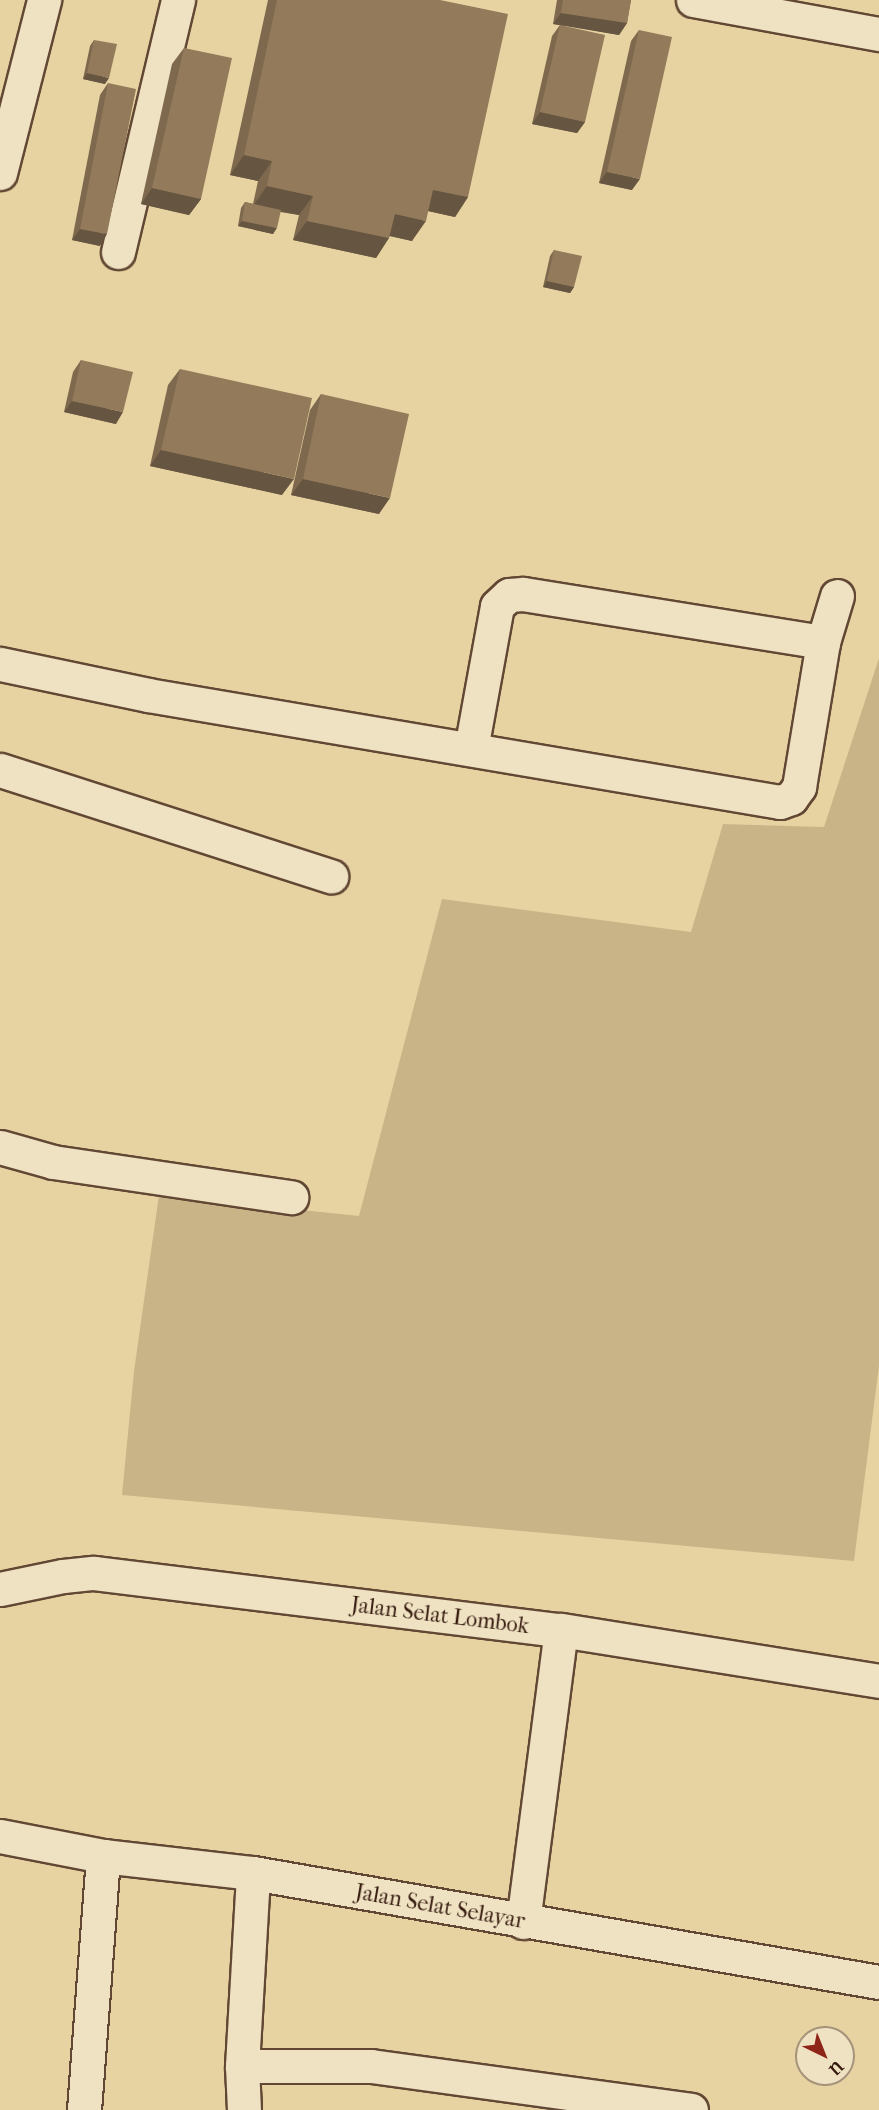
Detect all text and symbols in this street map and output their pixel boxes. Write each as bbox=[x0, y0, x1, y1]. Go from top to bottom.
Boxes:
street label: Jalan Selat Lombok bbox=[349, 1592, 531, 1640]
street label: Jalan Selat Selayar bbox=[353, 1879, 527, 1935]
north arrow bbox=[795, 2026, 855, 2086]
text: U bbox=[825, 2057, 847, 2079]

